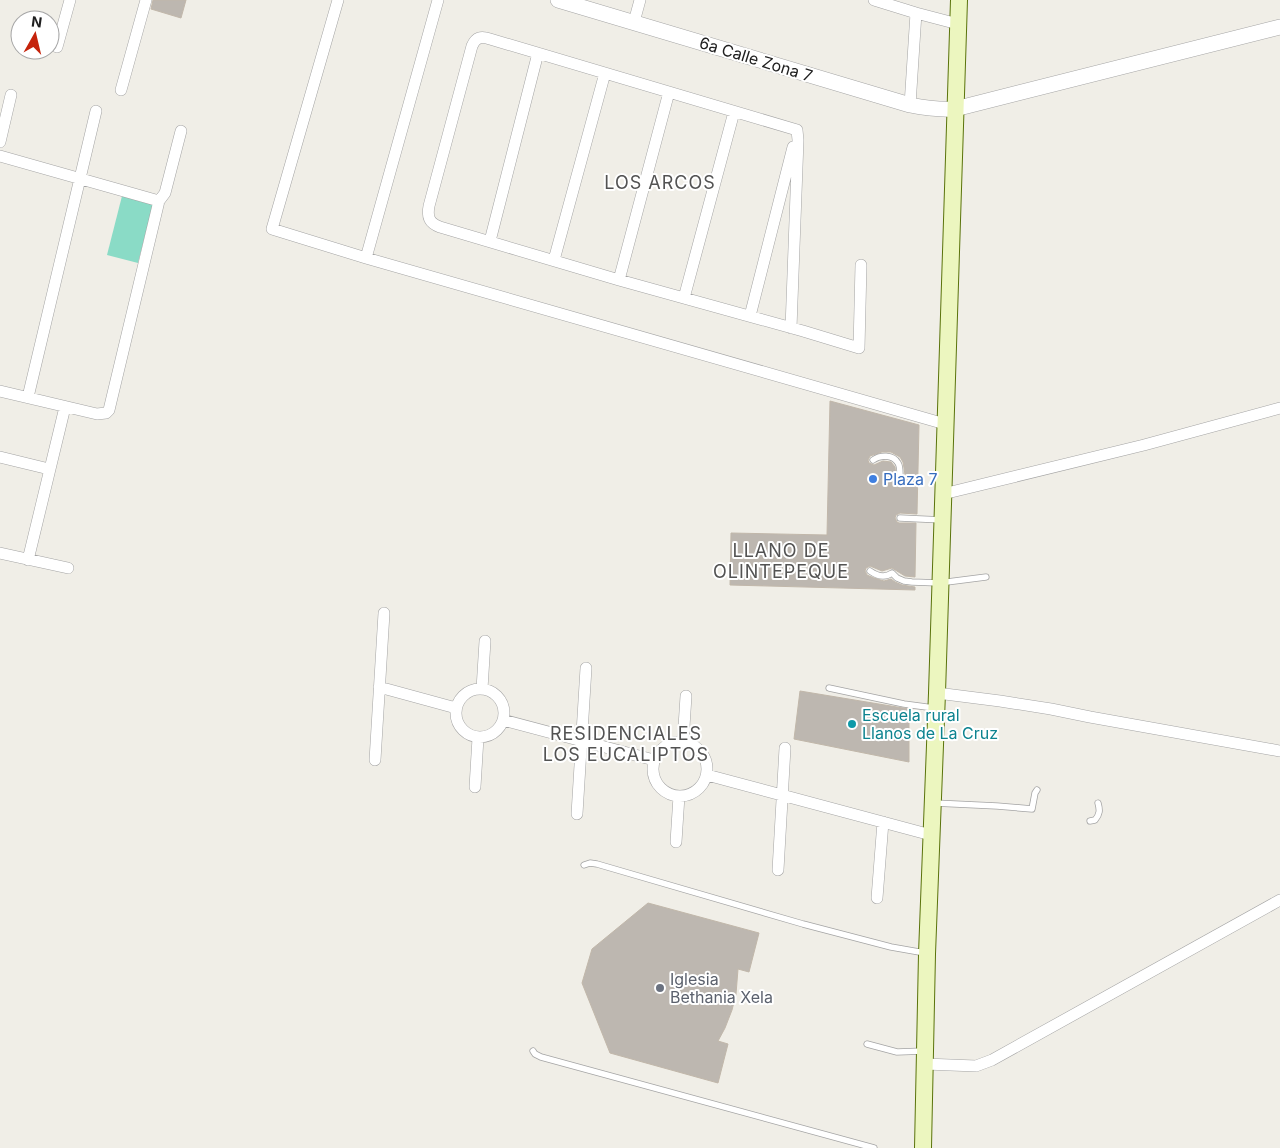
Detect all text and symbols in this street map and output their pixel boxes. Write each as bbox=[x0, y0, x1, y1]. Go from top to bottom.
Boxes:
north arrow bbox=[10, 10, 60, 60]
text: N bbox=[30, 12, 43, 31]
street label: 6a Calle Zona 7 bbox=[697, 32, 815, 86]
district label: LOS ARCOS bbox=[604, 172, 716, 193]
place label: Plaza 7 bbox=[883, 469, 937, 489]
marker: Plaza 7 bbox=[867, 473, 879, 485]
district label: LLANO DE OLINTEPEQUE bbox=[713, 540, 849, 582]
place label: Escuela rural Llanos de La Cruz bbox=[862, 705, 998, 743]
marker: Escuela rural Llanos de La Cruz bbox=[846, 718, 858, 730]
district label: RESIDENCIALES LOS EUCALIPTOS bbox=[543, 723, 709, 765]
place label: Iglesia Bethania Xela bbox=[670, 969, 773, 1007]
marker: Iglesia Bethania Xela bbox=[654, 982, 666, 994]

